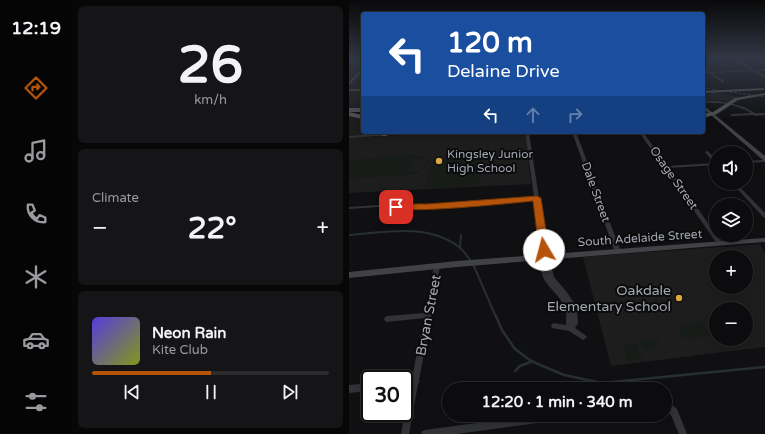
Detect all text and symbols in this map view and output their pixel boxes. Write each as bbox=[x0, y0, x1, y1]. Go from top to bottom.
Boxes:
text: 12:19 bbox=[11, 17, 61, 39]
text: 120 m bbox=[447, 26, 533, 60]
icon: left bbox=[381, 28, 433, 80]
text: 26 bbox=[178, 34, 243, 97]
text: Delaine Drive bbox=[447, 60, 560, 82]
icon: directions bbox=[22, 74, 50, 102]
text: km/h bbox=[194, 92, 227, 108]
icon: left bbox=[480, 104, 502, 126]
icon: ahead bbox=[522, 104, 544, 126]
icon: right bbox=[564, 104, 586, 126]
icon: music bbox=[22, 137, 50, 165]
street label: Osage Street bbox=[647, 144, 701, 213]
map controls bbox=[709, 146, 753, 346]
button: sound bbox=[709, 146, 753, 190]
place label: Kingsley Junior High School bbox=[447, 147, 533, 175]
marker: Kingsley Junior High School bbox=[434, 156, 444, 166]
street label: Dale Street bbox=[579, 160, 613, 224]
text: Climate bbox=[92, 190, 139, 206]
pin bbox=[379, 190, 413, 224]
icon: arrive bbox=[385, 196, 407, 218]
button: layers bbox=[709, 198, 753, 242]
icon: phone bbox=[22, 200, 50, 228]
text: 22° bbox=[188, 210, 237, 247]
text: − bbox=[92, 215, 108, 241]
text: + bbox=[317, 215, 329, 241]
street label: South Adelaide Street bbox=[577, 227, 703, 249]
position arrow bbox=[523, 229, 565, 271]
button: + bbox=[709, 250, 753, 294]
icon: climate bbox=[22, 263, 50, 291]
street label: Bryan Street bbox=[412, 272, 445, 357]
place label: Oakdale Elementary School bbox=[547, 282, 671, 315]
marker: Oakdale Elementary School bbox=[674, 293, 684, 303]
button: − bbox=[709, 302, 753, 346]
text: Neon Rain bbox=[152, 324, 226, 342]
icon: car bbox=[22, 326, 50, 354]
text: Kite Club bbox=[152, 342, 208, 358]
speed limit sign: 30 bbox=[361, 370, 413, 422]
icon: previous bbox=[121, 381, 143, 403]
icon: pause bbox=[200, 381, 222, 403]
icon: next bbox=[279, 381, 301, 403]
icon: filters bbox=[22, 388, 50, 416]
text: 12:20 · 1 min · 340 m bbox=[482, 393, 632, 411]

